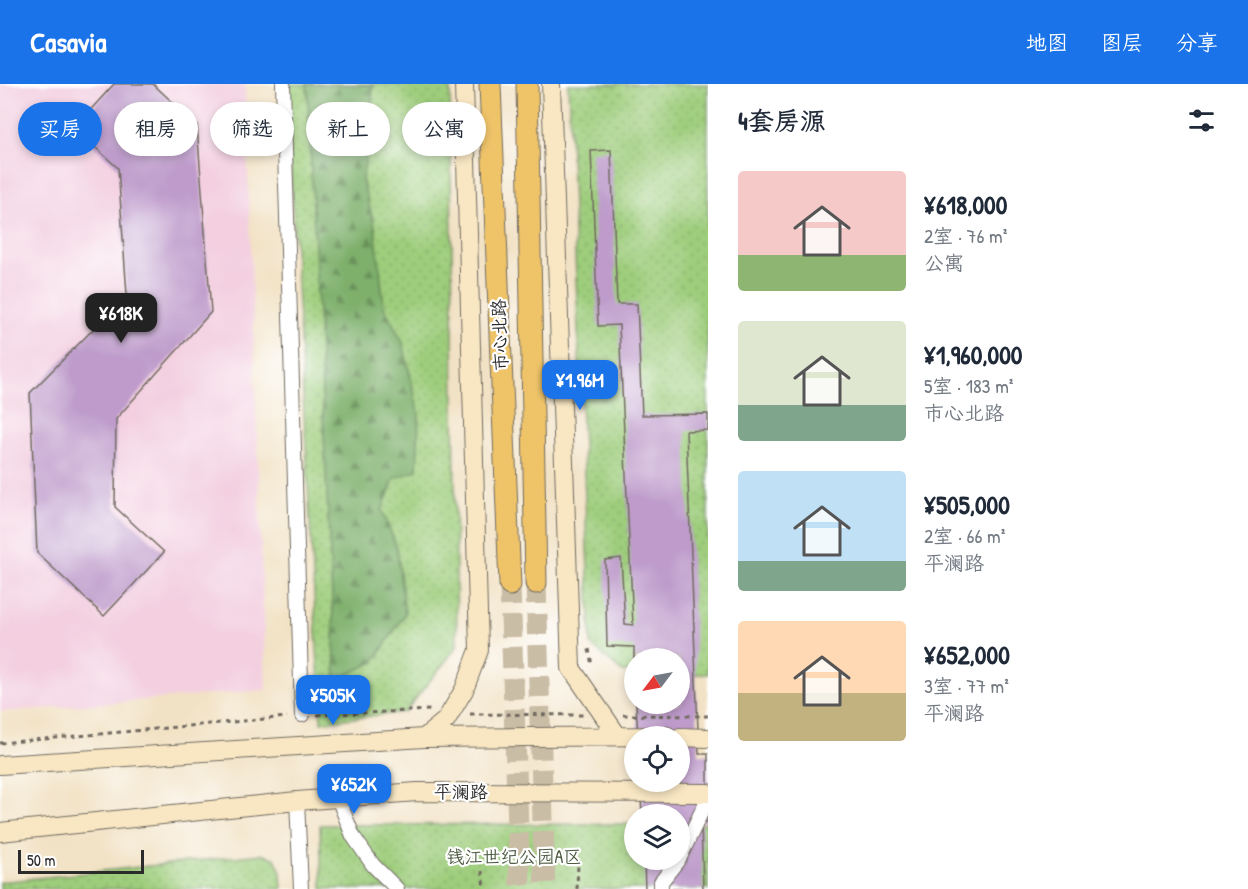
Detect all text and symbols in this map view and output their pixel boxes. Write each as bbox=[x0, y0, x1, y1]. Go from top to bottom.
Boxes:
text: Casavia bbox=[30, 23, 107, 61]
text: 地图 bbox=[1026, 28, 1068, 57]
text: 图层 bbox=[1101, 28, 1143, 57]
text: 分享 bbox=[1176, 28, 1218, 57]
chip: 买房 bbox=[18, 102, 102, 156]
chip: 租房 bbox=[114, 102, 198, 156]
chip: 筛选 bbox=[210, 102, 294, 156]
chip: 新上 bbox=[306, 102, 390, 156]
chip: 公寓 bbox=[402, 102, 486, 156]
text: 4套房源 bbox=[738, 103, 826, 138]
icon: filters bbox=[1185, 104, 1218, 137]
text: ¥618,000 bbox=[924, 187, 1007, 222]
icon: home bbox=[786, 195, 858, 267]
text: 2室 · 76 m² bbox=[924, 222, 1007, 249]
text: 公寓 bbox=[924, 249, 964, 276]
pin: ¥618K bbox=[79, 293, 163, 344]
text: ¥618K bbox=[99, 299, 143, 326]
street label: 市心北路 bbox=[486, 299, 513, 371]
text: ¥1,960,000 bbox=[924, 337, 1023, 372]
icon: home bbox=[786, 345, 858, 417]
pin: ¥1.96M bbox=[531, 360, 629, 411]
text: ¥1.96M bbox=[556, 366, 604, 393]
text: 5室 · 183 m² bbox=[924, 372, 1013, 399]
text: 市心北路 bbox=[924, 399, 1004, 426]
text: ¥505,000 bbox=[924, 487, 1010, 522]
icon: home bbox=[786, 495, 858, 567]
text: 2室 · 66 m² bbox=[924, 522, 1005, 549]
text: 平澜路 bbox=[924, 549, 984, 576]
text: ¥652,000 bbox=[924, 637, 1010, 672]
icon: home bbox=[786, 645, 858, 717]
north arrow bbox=[624, 648, 690, 714]
map controls bbox=[624, 648, 690, 870]
text: 3室 · 77 m² bbox=[924, 672, 1009, 699]
pin: ¥505K bbox=[291, 675, 375, 726]
text: ¥505K bbox=[310, 681, 356, 708]
text: 平澜路 bbox=[924, 699, 984, 726]
button: locate bbox=[624, 726, 690, 792]
pin: ¥652K bbox=[312, 764, 396, 815]
text: ¥652K bbox=[331, 770, 377, 797]
street label: 平澜路 bbox=[434, 779, 488, 804]
button: layers bbox=[624, 804, 690, 870]
park label: 钱江世纪公园A区 bbox=[447, 844, 581, 869]
scale bar bbox=[18, 847, 144, 874]
text: 50 m bbox=[27, 849, 56, 871]

